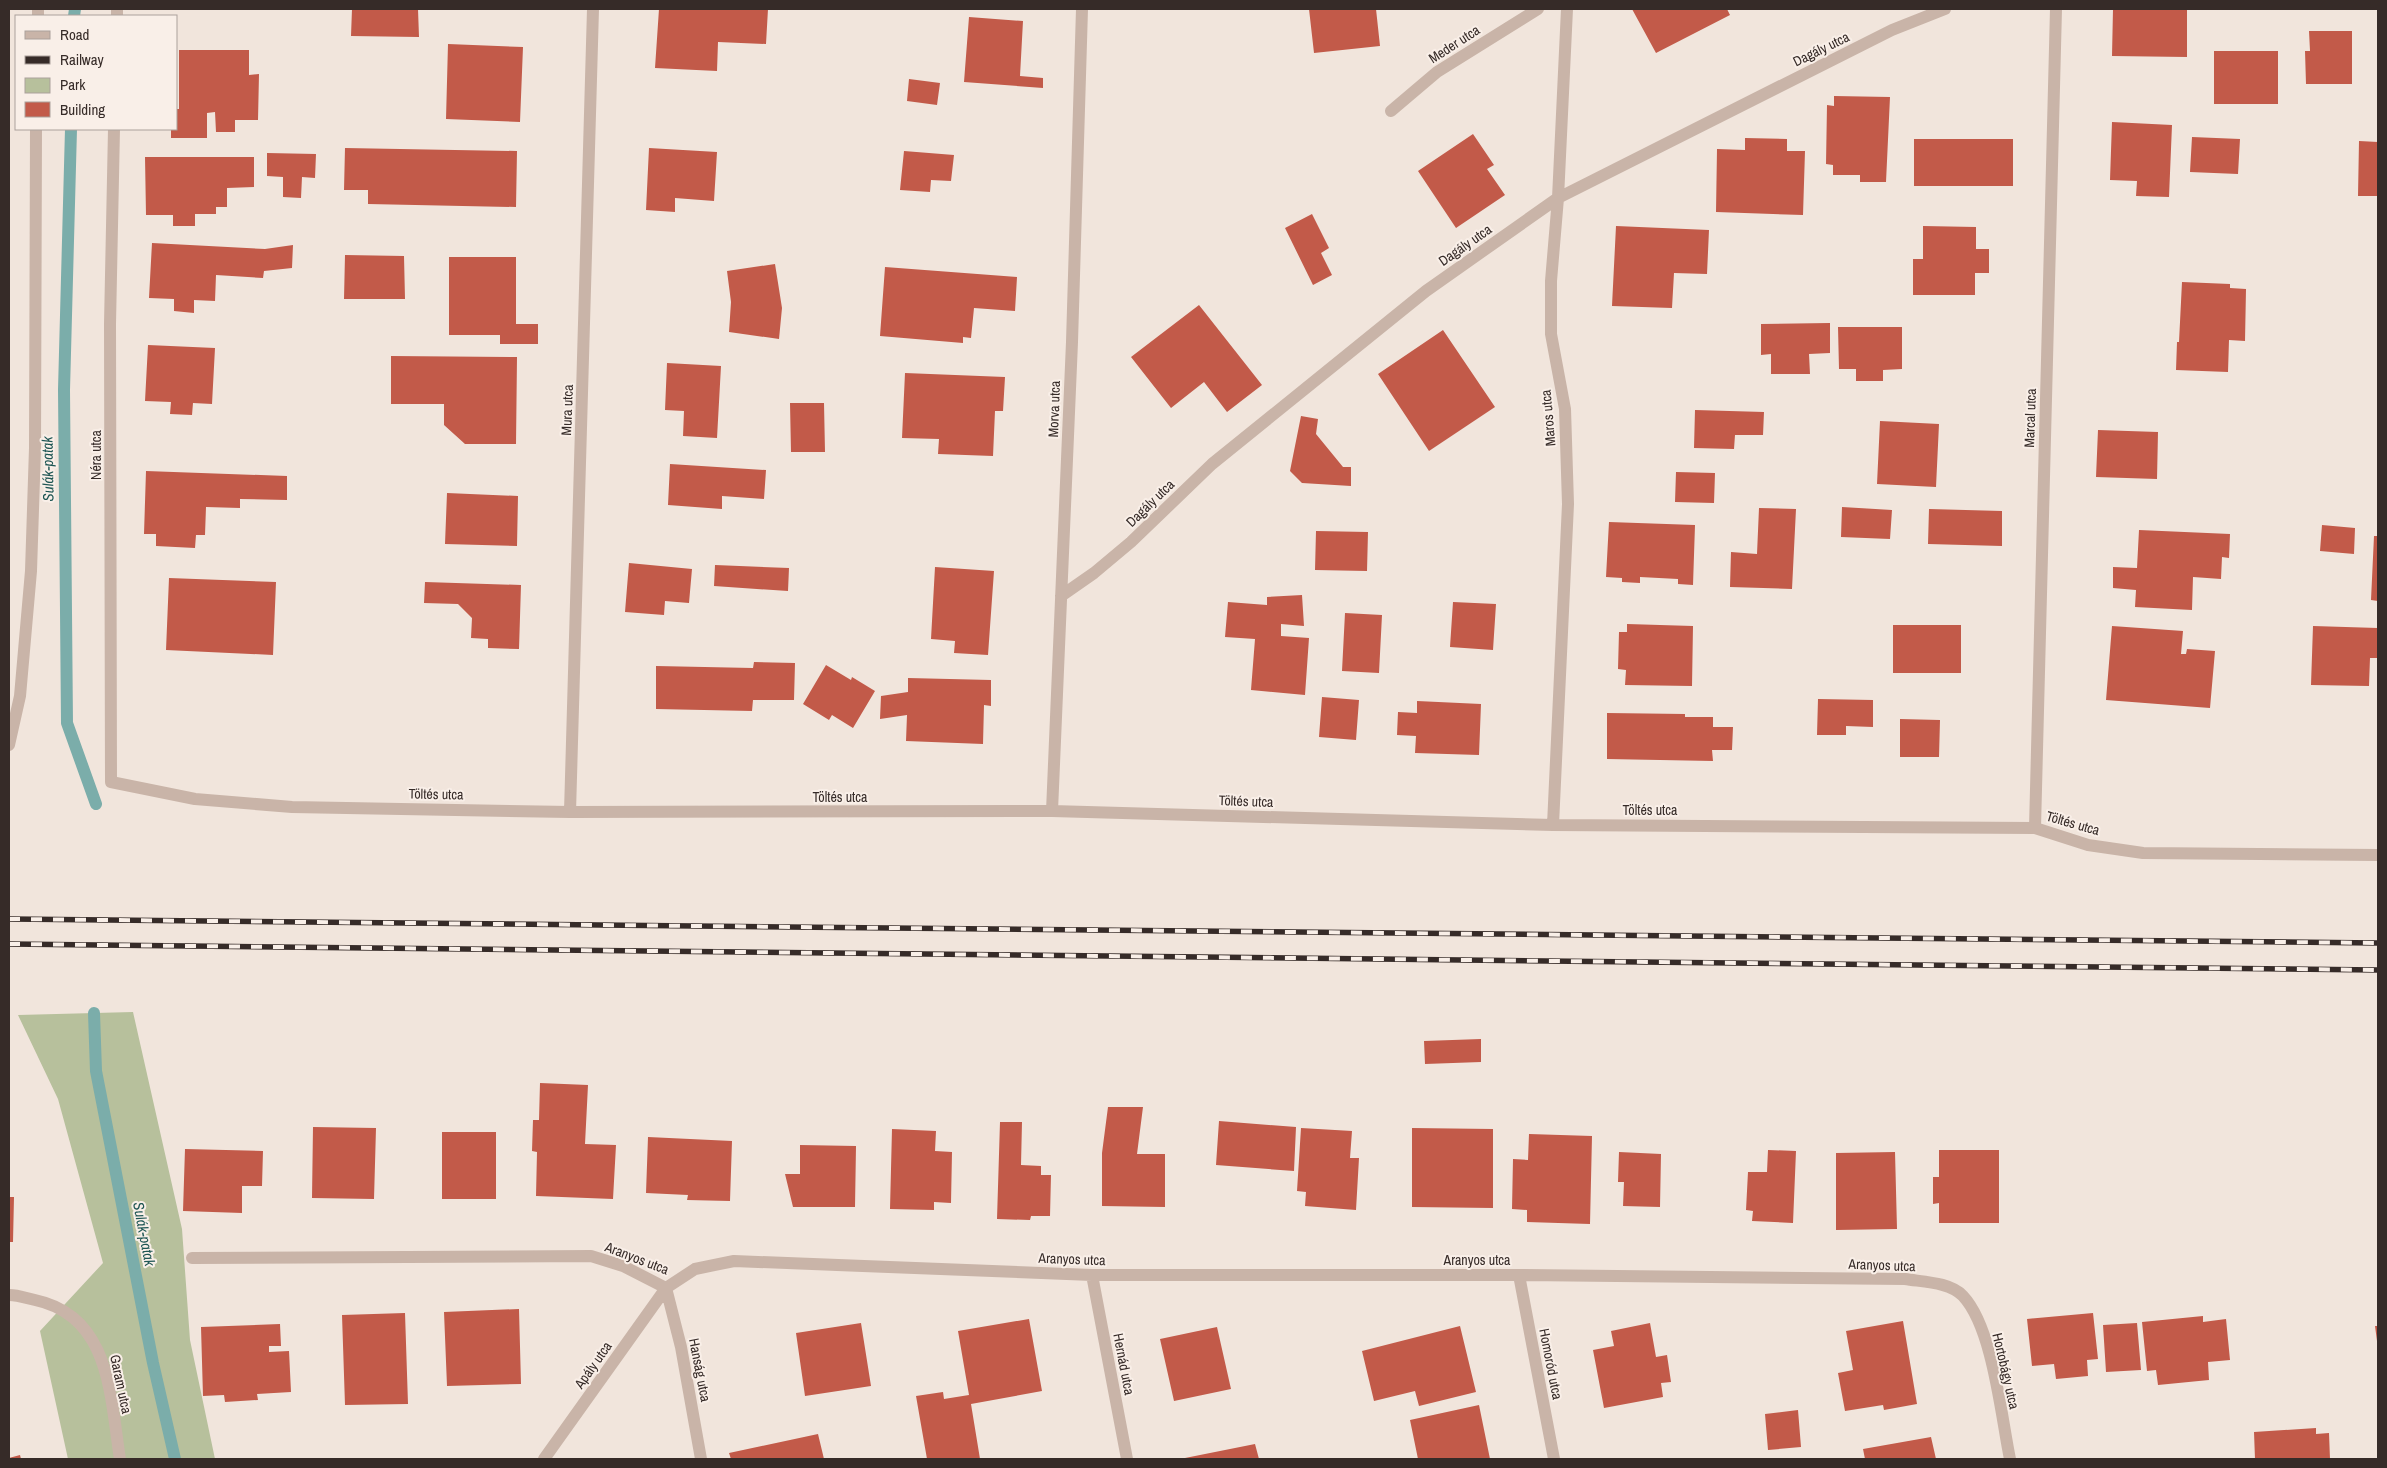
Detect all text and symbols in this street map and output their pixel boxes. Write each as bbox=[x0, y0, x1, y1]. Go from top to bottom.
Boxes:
legend bbox=[15, 15, 178, 130]
street label: Meder utca bbox=[1425, 20, 1483, 67]
text: Road bbox=[60, 24, 89, 45]
street label: Dagály utca bbox=[1790, 27, 1853, 70]
text: Railway bbox=[60, 49, 105, 70]
text: Park bbox=[60, 74, 86, 95]
text: Building bbox=[60, 99, 105, 120]
street label: Dagály utca bbox=[1435, 220, 1495, 270]
street label: Morva utca bbox=[1044, 380, 1064, 438]
street label: Mura utca bbox=[557, 384, 577, 436]
street label: Marcal utca bbox=[2020, 387, 2040, 448]
street label: Maros utca bbox=[1537, 388, 1559, 447]
street label: Néra utca bbox=[87, 430, 105, 480]
water label: Sulák-patak bbox=[36, 436, 59, 502]
street label: Dagály utca bbox=[1122, 475, 1178, 531]
street label: Töltés utca bbox=[408, 785, 464, 803]
street label: Töltés utca bbox=[813, 788, 868, 806]
street label: Töltés utca bbox=[1218, 791, 1274, 811]
street label: Töltés utca bbox=[1623, 801, 1678, 819]
street label: Töltés utca bbox=[2044, 807, 2102, 839]
water label: Sulák-patak bbox=[128, 1200, 161, 1269]
street label: Aranyos utca bbox=[602, 1237, 672, 1279]
street label: Aranyos utca bbox=[1037, 1249, 1106, 1269]
street label: Aranyos utca bbox=[1442, 1251, 1511, 1269]
street label: Aranyos utca bbox=[1847, 1255, 1916, 1275]
street label: Homoród utca bbox=[1535, 1327, 1567, 1402]
street label: Hortobágy utca bbox=[1988, 1331, 2024, 1412]
street label: Hernád utca bbox=[1109, 1332, 1139, 1397]
street label: Apály utca bbox=[570, 1337, 616, 1393]
street label: Hanság utca bbox=[685, 1337, 715, 1404]
street label: Garam utca bbox=[106, 1353, 136, 1416]

